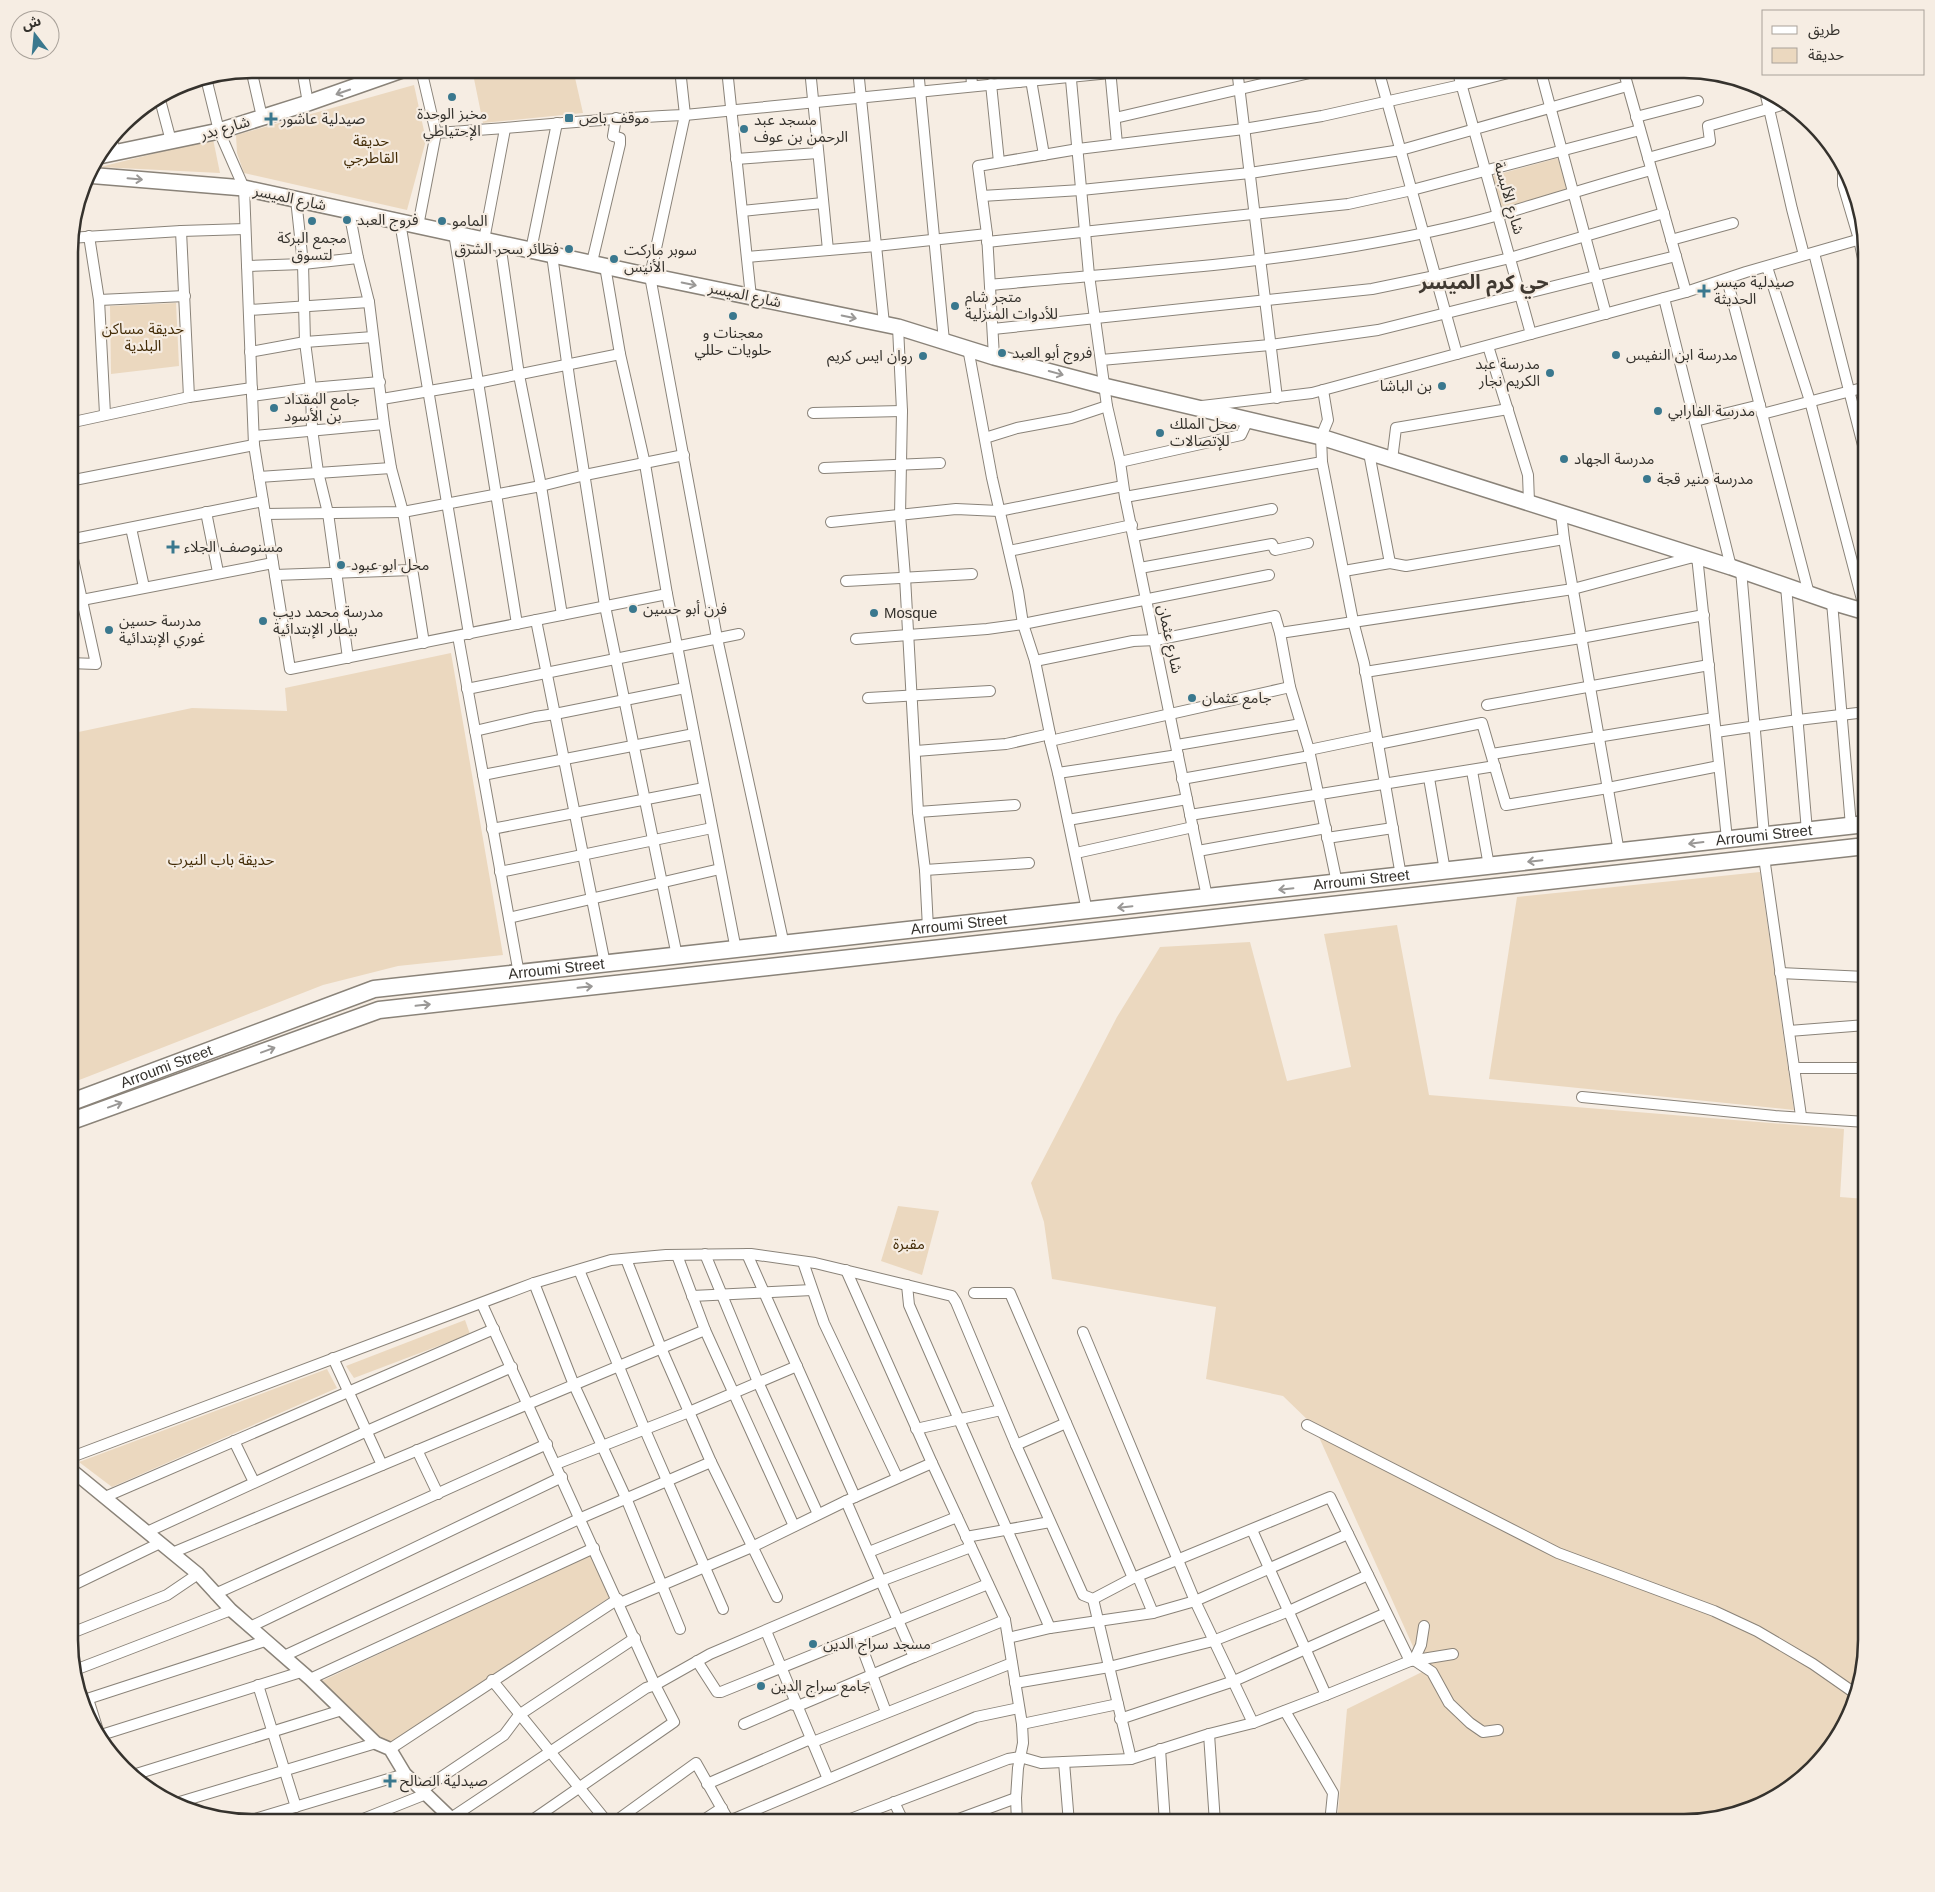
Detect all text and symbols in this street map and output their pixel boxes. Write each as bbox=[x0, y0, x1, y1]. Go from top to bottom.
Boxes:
north arrow bbox=[10, 10, 60, 60]
legend bbox=[1762, 10, 1925, 75]
text: ش bbox=[20, 12, 43, 33]
text: طريق bbox=[1808, 21, 1840, 40]
text: حديقة bbox=[1808, 46, 1844, 63]
one-way arrow bbox=[335, 87, 351, 97]
marker: مخبز الوحدة الإحتياطي bbox=[446, 91, 458, 103]
place label: مخبز الوحدة الإحتياطي bbox=[417, 105, 487, 142]
place label: موقف باص bbox=[579, 109, 649, 127]
place label: صيدلية عاشور bbox=[280, 110, 365, 128]
place label: مسجد عبد الرحمن بن عوف bbox=[754, 111, 848, 146]
street label: شارع بدر bbox=[197, 112, 253, 147]
marker: موقف باص bbox=[563, 112, 575, 124]
marker: صيدلية عاشور bbox=[265, 113, 277, 125]
marker: مسجد عبد الرحمن بن عوف bbox=[738, 123, 750, 135]
park label: حديقة القاطرجي bbox=[344, 132, 398, 169]
street label: شارع الألبسة bbox=[1487, 160, 1528, 237]
one-way arrow bbox=[127, 174, 143, 184]
street label: شارع الميسر bbox=[250, 181, 328, 217]
place label: فروج العبد bbox=[357, 211, 419, 232]
place label: المامو bbox=[452, 212, 487, 230]
marker: فروج العبد bbox=[341, 214, 353, 226]
marker: مجمع البركة لتسوق bbox=[306, 215, 318, 227]
marker: المامو bbox=[436, 215, 448, 227]
place label: مجمع البركة لتسوق bbox=[277, 229, 347, 264]
place label: فطائر سحر الشرق bbox=[454, 240, 559, 258]
place label: سوبر ماركت الأنيس bbox=[624, 241, 697, 276]
marker: فطائر سحر الشرق bbox=[563, 243, 575, 255]
marker: سوبر ماركت الأنيس bbox=[608, 253, 620, 265]
district label: حي كرم الميسر bbox=[1418, 271, 1549, 299]
place label: صيدلية ميسر الحديثة bbox=[1713, 273, 1794, 307]
street label: شارع الميسر bbox=[705, 278, 783, 314]
one-way arrow bbox=[681, 280, 697, 289]
marker: صيدلية ميسر الحديثة bbox=[1698, 285, 1710, 297]
place label: متجر شام للأدوات المنزلية bbox=[965, 288, 1058, 323]
marker: متجر شام للأدوات المنزلية bbox=[949, 300, 961, 312]
marker: معجنات و حلويات حللي bbox=[727, 310, 739, 322]
one-way arrow bbox=[840, 312, 856, 322]
park label: حديقة مساكن البلدية bbox=[102, 320, 184, 354]
place label: معجنات و حلويات حللي bbox=[694, 324, 772, 361]
place label: فروج أبو العبد bbox=[1012, 344, 1093, 365]
place label: مدرسة ابن النفيس bbox=[1626, 346, 1738, 364]
place label: روان ايس كريم bbox=[827, 347, 913, 367]
marker: فروج أبو العبد bbox=[996, 347, 1008, 359]
marker: مدرسة ابن النفيس bbox=[1610, 349, 1622, 361]
marker: روان ايس كريم bbox=[917, 350, 929, 362]
place label: مدرسة عبد الكريم نجار bbox=[1475, 355, 1540, 392]
marker: مدرسة عبد الكريم نجار bbox=[1544, 367, 1556, 379]
one-way arrow bbox=[1047, 369, 1063, 378]
place label: بن الباشا bbox=[1380, 377, 1432, 395]
marker: بن الباشا bbox=[1436, 380, 1448, 392]
place label: جامع المقداد بن الأسود bbox=[284, 390, 360, 425]
marker: جامع المقداد بن الأسود bbox=[268, 402, 280, 414]
place label: مدرسة الفارابي bbox=[1668, 402, 1755, 422]
marker: مدرسة الفارابي bbox=[1652, 405, 1664, 417]
place label: محل الملك للإتصالات bbox=[1170, 415, 1237, 451]
marker: محل الملك للإتصالات bbox=[1154, 427, 1166, 439]
place label: مدرسة الجهاد bbox=[1574, 450, 1654, 468]
marker: مدرسة الجهاد bbox=[1558, 453, 1570, 465]
place label: مدرسة منير قجة bbox=[1657, 470, 1753, 488]
marker: مدرسة منير قجة bbox=[1641, 473, 1653, 485]
place label: مسنوصف الجلاء bbox=[184, 538, 283, 556]
marker: مسنوصف الجلاء bbox=[166, 540, 180, 554]
place label: محل ابو عبود bbox=[351, 556, 429, 574]
marker: محل ابو عبود bbox=[335, 559, 347, 571]
place label: فرن أبو حسين bbox=[643, 600, 727, 618]
place label: مدرسة محمد ديب بيطار الإبتدائية bbox=[273, 603, 383, 639]
marker: فرن أبو حسين bbox=[627, 603, 639, 615]
street label: شارع عثمان bbox=[1151, 603, 1186, 676]
place label: Mosque bbox=[884, 604, 937, 621]
marker: Mosque bbox=[868, 607, 880, 619]
place label: مدرسة حسين غوري الإبتدائية bbox=[119, 612, 206, 649]
marker: مدرسة محمد ديب بيطار الإبتدائية bbox=[257, 615, 269, 627]
marker: مدرسة حسين غوري الإبتدائية bbox=[103, 624, 115, 636]
place label: جامع عثمان bbox=[1202, 689, 1272, 710]
marker: جامع عثمان bbox=[1186, 692, 1198, 704]
street label: Arroumi Street bbox=[1715, 821, 1814, 849]
one-way arrow bbox=[1688, 838, 1704, 848]
park label: حديقة باب النيرب bbox=[168, 851, 275, 869]
one-way arrow bbox=[1527, 857, 1543, 866]
street label: Arroumi Street bbox=[1312, 865, 1411, 893]
one-way arrow bbox=[1278, 884, 1294, 894]
one-way arrow bbox=[1117, 902, 1133, 911]
street label: Arroumi Street bbox=[910, 910, 1009, 938]
street label: Arroumi Street bbox=[507, 954, 606, 982]
one-way arrow bbox=[576, 982, 592, 992]
one-way arrow bbox=[415, 1000, 431, 1010]
street label: Arroumi Street bbox=[118, 1041, 215, 1091]
one-way arrow bbox=[259, 1045, 275, 1054]
one-way arrow bbox=[107, 1100, 122, 1109]
park label: مقبرة bbox=[893, 1235, 925, 1253]
place label: مسجد سراج الدين bbox=[823, 1635, 931, 1656]
marker: مسجد سراج الدين bbox=[807, 1638, 819, 1650]
place label: جامع سراج الدين bbox=[771, 1677, 870, 1698]
marker: جامع سراج الدين bbox=[755, 1680, 767, 1692]
place label: صيدلية الصالح bbox=[400, 1772, 488, 1793]
marker: صيدلية الصالح bbox=[384, 1775, 396, 1787]

